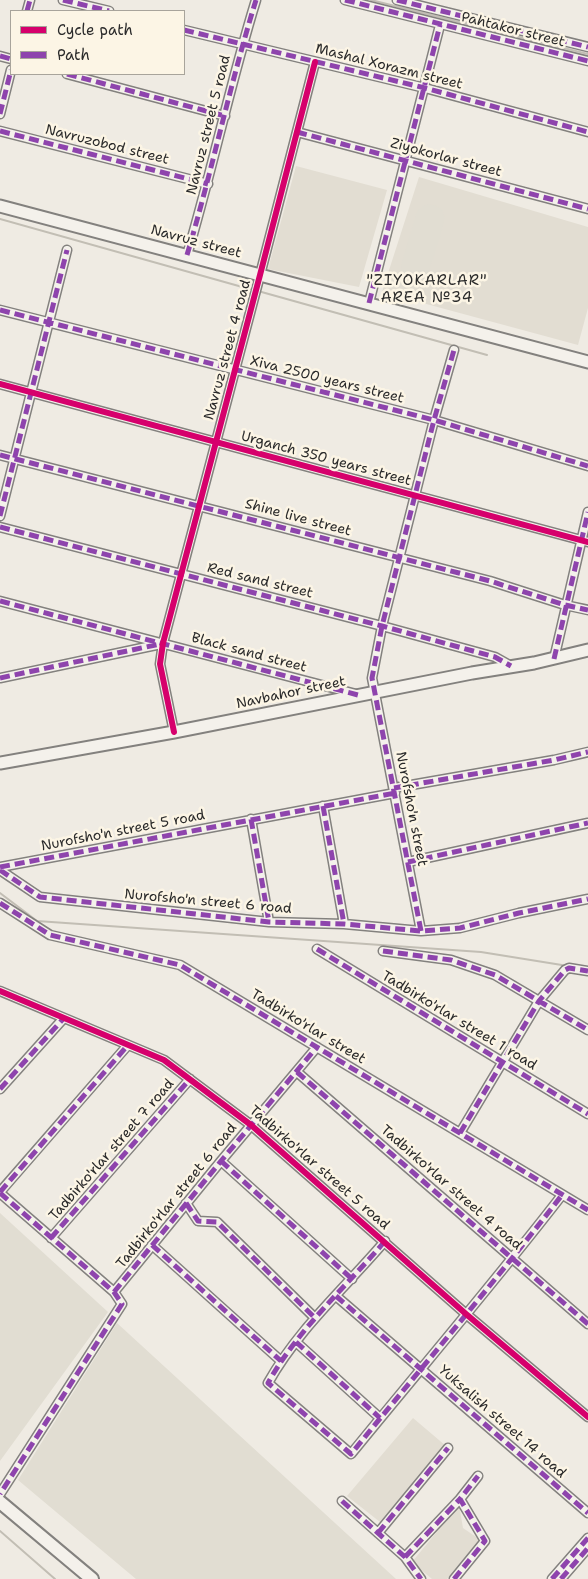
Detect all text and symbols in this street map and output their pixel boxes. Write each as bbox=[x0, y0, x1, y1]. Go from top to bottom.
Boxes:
street label: Pahtakor street bbox=[459, 9, 567, 51]
legend bbox=[10, 10, 185, 75]
text: Cycle path bbox=[57, 20, 133, 40]
street label: Mashal Xorazm street bbox=[314, 41, 464, 93]
text: Path bbox=[57, 45, 90, 65]
street label: Navruz street 5 road bbox=[183, 53, 235, 197]
street label: Navruzobod street bbox=[43, 121, 171, 169]
street label: Ziyokorlar street bbox=[388, 135, 504, 181]
street label: Navruz street bbox=[149, 222, 243, 262]
district label: "ZIYOKARLAR" AREA №34 bbox=[365, 272, 489, 307]
street label: Navruz street 4 road bbox=[201, 278, 255, 422]
street label: Xiva 2500 years street bbox=[248, 353, 406, 407]
street label: Urganch 350 years street bbox=[239, 428, 413, 490]
street label: Shine live street bbox=[243, 496, 353, 540]
street label: Red sand street bbox=[205, 560, 315, 602]
street label: Black sand street bbox=[189, 630, 309, 676]
street label: Navbahor street bbox=[235, 673, 347, 713]
street label: Nurofsho'n street bbox=[392, 750, 430, 868]
street label: Nurofsho'n street 5 road bbox=[40, 807, 206, 855]
street label: Nurofsho'n street 6 road bbox=[124, 886, 292, 918]
street label: Tadbirko'rlar street 1 road bbox=[378, 968, 540, 1074]
street label: Tadbirko'rlar street bbox=[248, 986, 368, 1068]
street label: Tadbirko'rlar street 7 road bbox=[46, 1076, 178, 1224]
street label: Tadbirko'rlar street 5 road bbox=[245, 1102, 393, 1234]
street label: Tadbirko'rlar street 6 road bbox=[113, 1120, 241, 1272]
street label: Tadbirko'rlar street 4 road bbox=[377, 1122, 525, 1254]
street label: Yuksalish street 14 road bbox=[435, 1362, 569, 1482]

